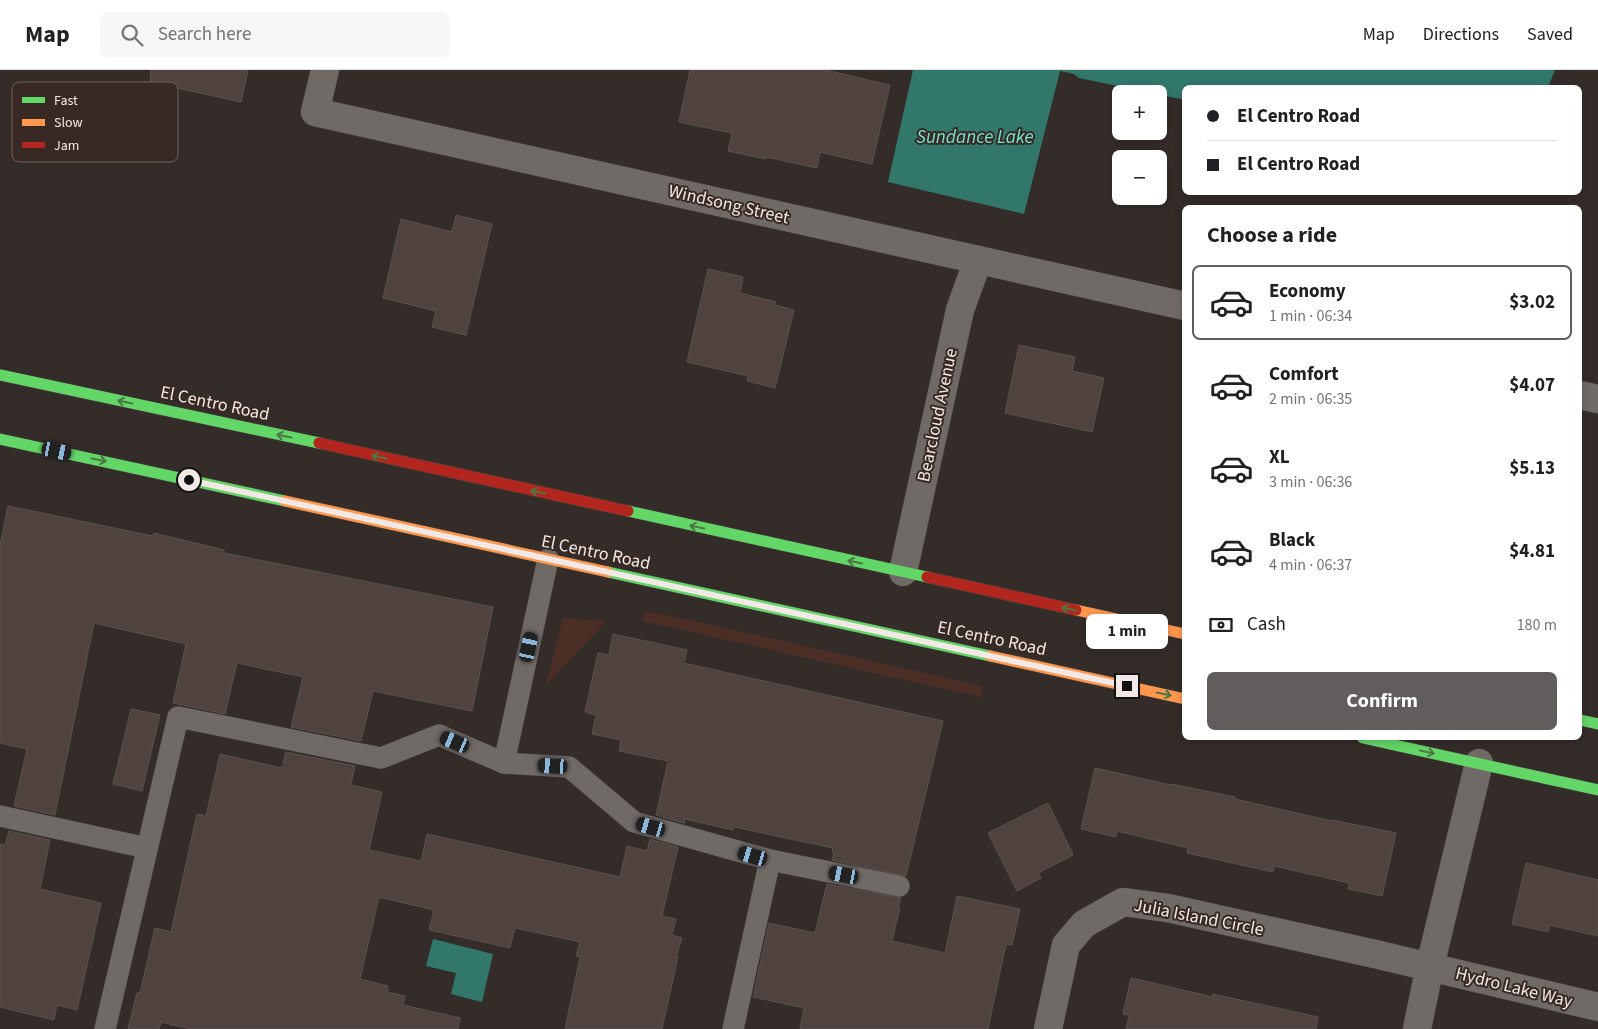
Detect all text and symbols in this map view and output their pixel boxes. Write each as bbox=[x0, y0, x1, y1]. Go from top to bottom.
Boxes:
search box bbox=[100, 12, 450, 57]
text: Map bbox=[25, 17, 70, 52]
icon: search bbox=[118, 21, 146, 49]
text: Search here bbox=[158, 21, 251, 48]
text: Map bbox=[1363, 22, 1395, 47]
text: Directions bbox=[1423, 22, 1499, 47]
text: Saved bbox=[1527, 22, 1573, 47]
legend bbox=[12, 82, 178, 162]
map controls bbox=[1112, 85, 1167, 205]
button: + bbox=[1112, 85, 1167, 140]
text: Fast bbox=[54, 91, 78, 111]
text: El Centro Road bbox=[1237, 103, 1360, 130]
text: Slow bbox=[54, 113, 83, 133]
water label: Sundance Lake bbox=[916, 124, 1034, 151]
text: Jam bbox=[54, 136, 79, 156]
button: − bbox=[1112, 150, 1167, 205]
text: El Centro Road bbox=[1237, 151, 1360, 178]
street label: Windsong Street bbox=[666, 178, 792, 231]
text: Choose a ride bbox=[1207, 219, 1337, 251]
text: Economy bbox=[1269, 278, 1346, 305]
icon: car bbox=[1209, 280, 1254, 325]
text: $3.02 bbox=[1509, 289, 1555, 316]
text: 1 min · 06:34 bbox=[1269, 305, 1352, 327]
street label: Bearcloud Avenue bbox=[911, 346, 964, 484]
text: Comfort bbox=[1269, 361, 1339, 388]
icon: car bbox=[1209, 363, 1254, 408]
text: $4.07 bbox=[1509, 372, 1555, 399]
street label: El Centro Road bbox=[158, 380, 272, 427]
text: 2 min · 06:35 bbox=[1269, 388, 1352, 410]
one-way arrow bbox=[118, 397, 134, 406]
one-way arrow bbox=[277, 431, 293, 440]
car bbox=[40, 441, 73, 461]
text: XL bbox=[1269, 444, 1290, 471]
icon: car bbox=[1209, 446, 1254, 491]
one-way arrow bbox=[372, 451, 388, 461]
text: $5.13 bbox=[1509, 455, 1555, 482]
one-way arrow bbox=[90, 456, 106, 466]
route start bbox=[178, 469, 200, 491]
text: 3 min · 06:36 bbox=[1269, 471, 1352, 493]
one-way arrow bbox=[530, 487, 546, 496]
one-way arrow bbox=[689, 522, 705, 531]
text: Black bbox=[1269, 527, 1315, 554]
street label: El Centro Road bbox=[539, 529, 653, 576]
icon: car bbox=[1209, 529, 1254, 574]
text: $4.81 bbox=[1509, 538, 1555, 565]
text: 4 min · 06:37 bbox=[1269, 554, 1352, 576]
one-way arrow bbox=[848, 557, 864, 566]
one-way arrow bbox=[1061, 603, 1077, 613]
icon: cash bbox=[1207, 611, 1235, 639]
text: Cash bbox=[1247, 611, 1286, 638]
callout: 1 min bbox=[1086, 614, 1168, 648]
text: 180 m bbox=[1517, 614, 1557, 636]
street label: El Centro Road bbox=[935, 615, 1049, 662]
text: 1 min bbox=[1108, 620, 1146, 642]
car bbox=[518, 631, 539, 663]
button: Confirm bbox=[1207, 672, 1557, 730]
route end bbox=[1116, 675, 1138, 697]
one-way arrow bbox=[1155, 690, 1171, 699]
car bbox=[438, 729, 471, 755]
one-way arrow bbox=[1419, 748, 1435, 757]
car bbox=[537, 758, 568, 774]
car bbox=[634, 816, 667, 838]
car bbox=[736, 845, 769, 867]
car bbox=[827, 865, 860, 885]
street label: Julia Island Circle bbox=[1132, 893, 1266, 942]
street label: Hydro Lake Way bbox=[1453, 961, 1576, 1014]

